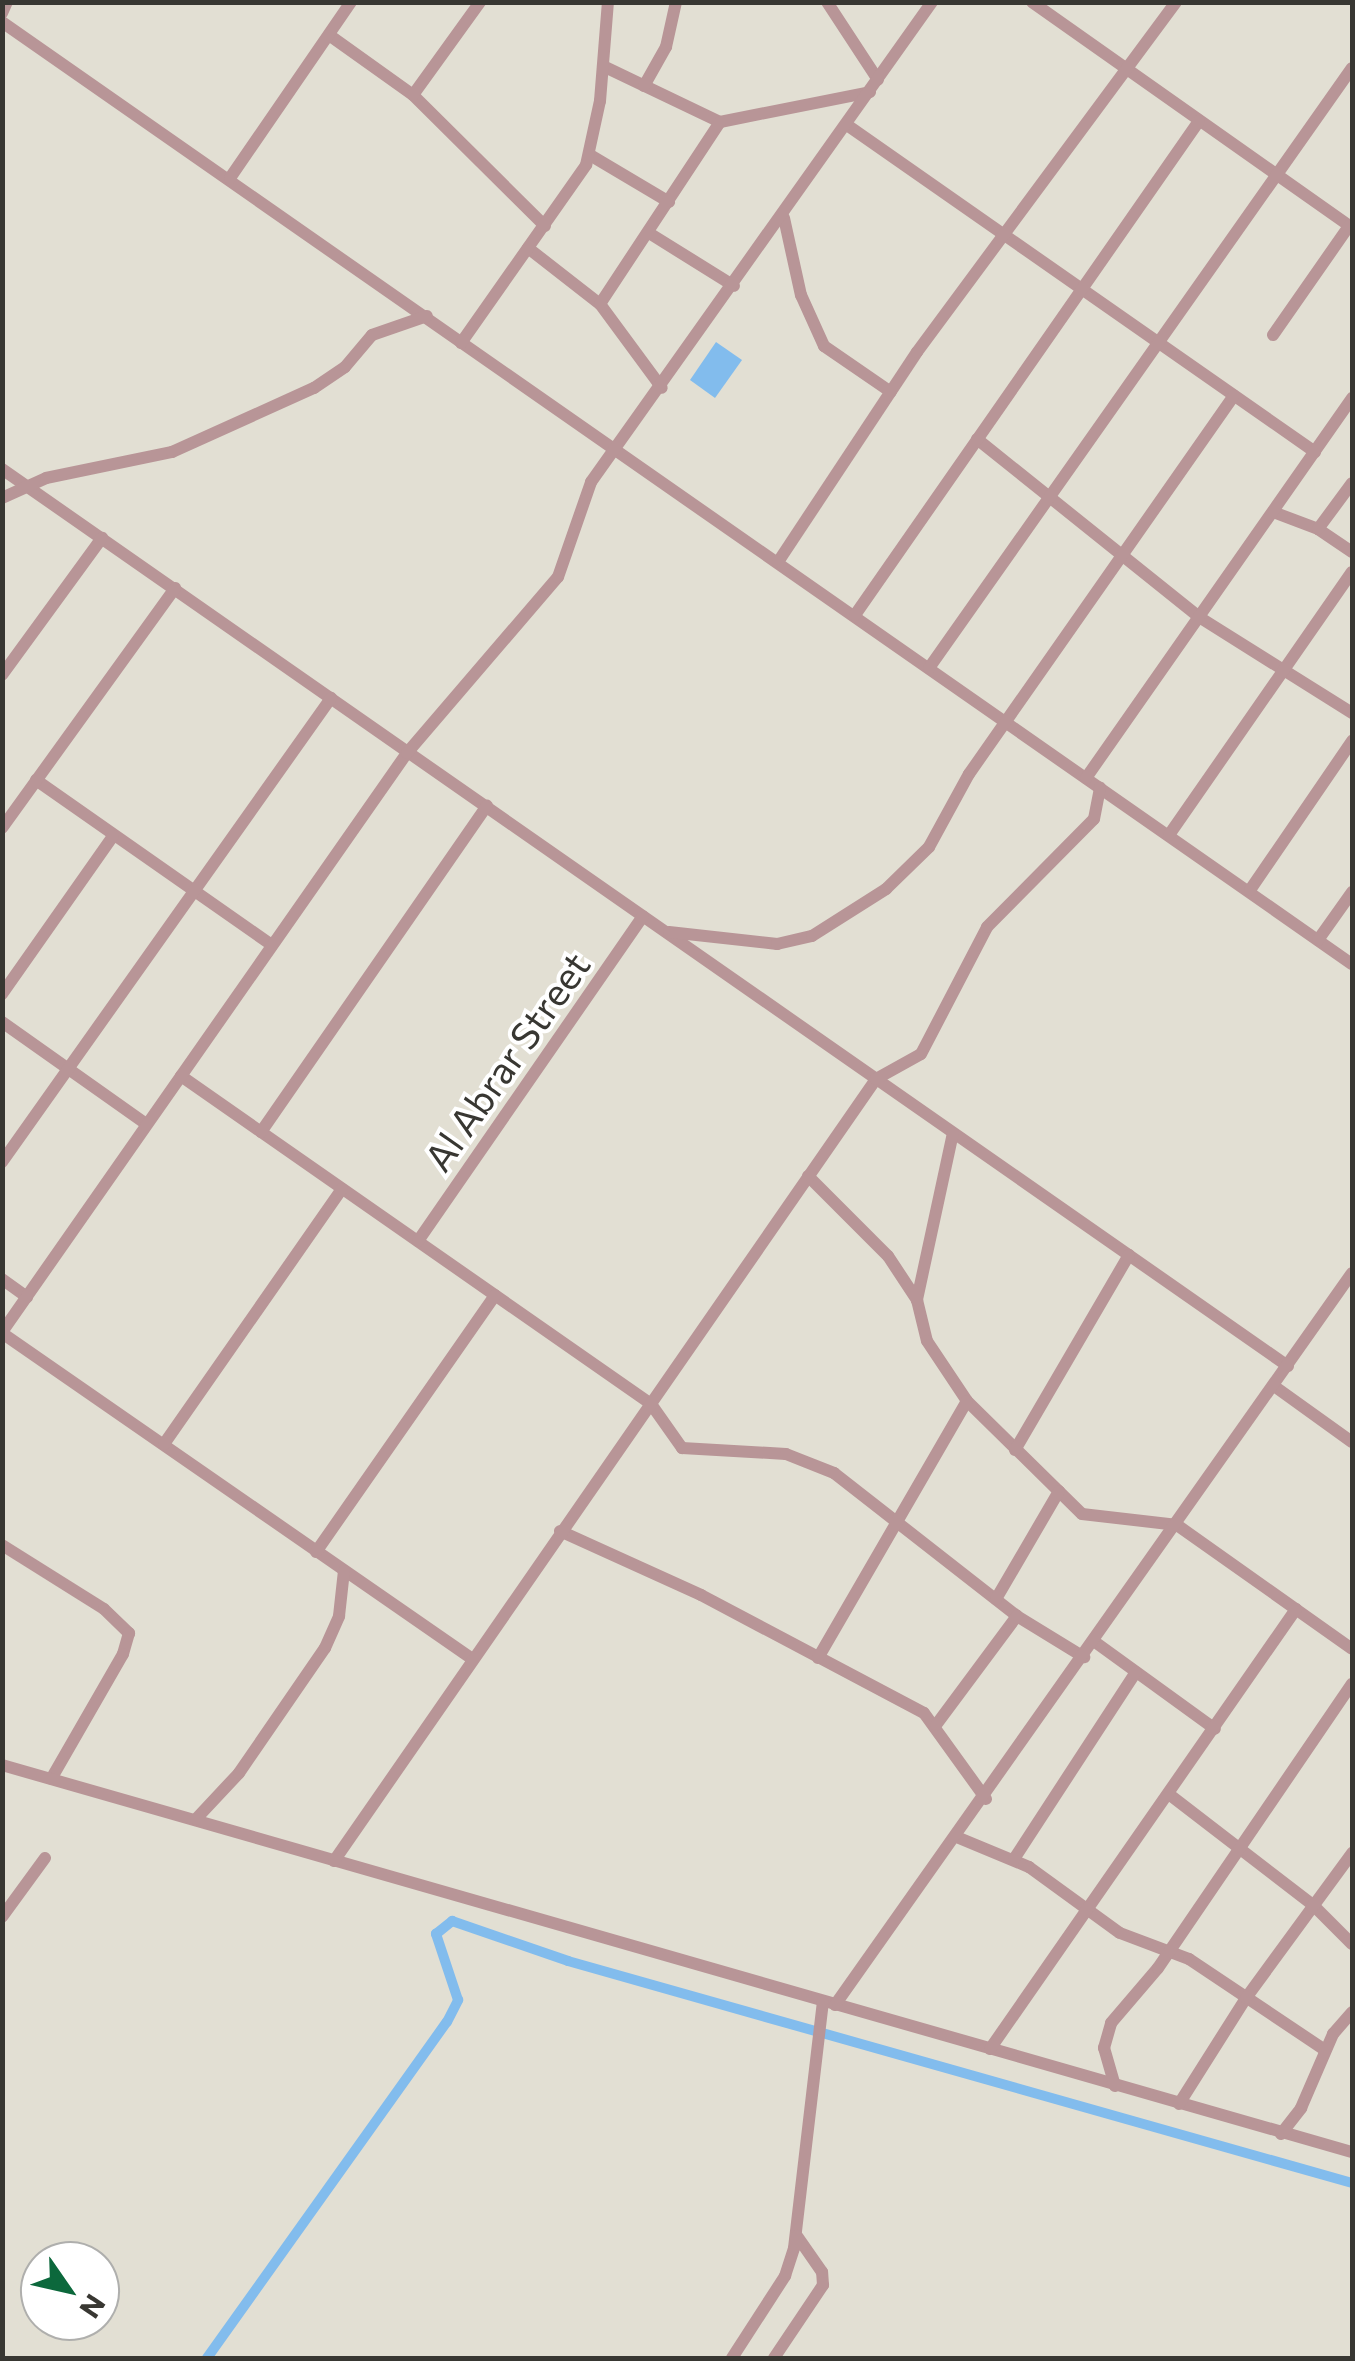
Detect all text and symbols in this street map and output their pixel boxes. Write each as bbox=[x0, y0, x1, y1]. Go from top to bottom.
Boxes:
street label: Al Abrar Street bbox=[414, 943, 598, 1179]
north arrow bbox=[20, 2241, 120, 2341]
text: N bbox=[73, 2288, 113, 2325]

